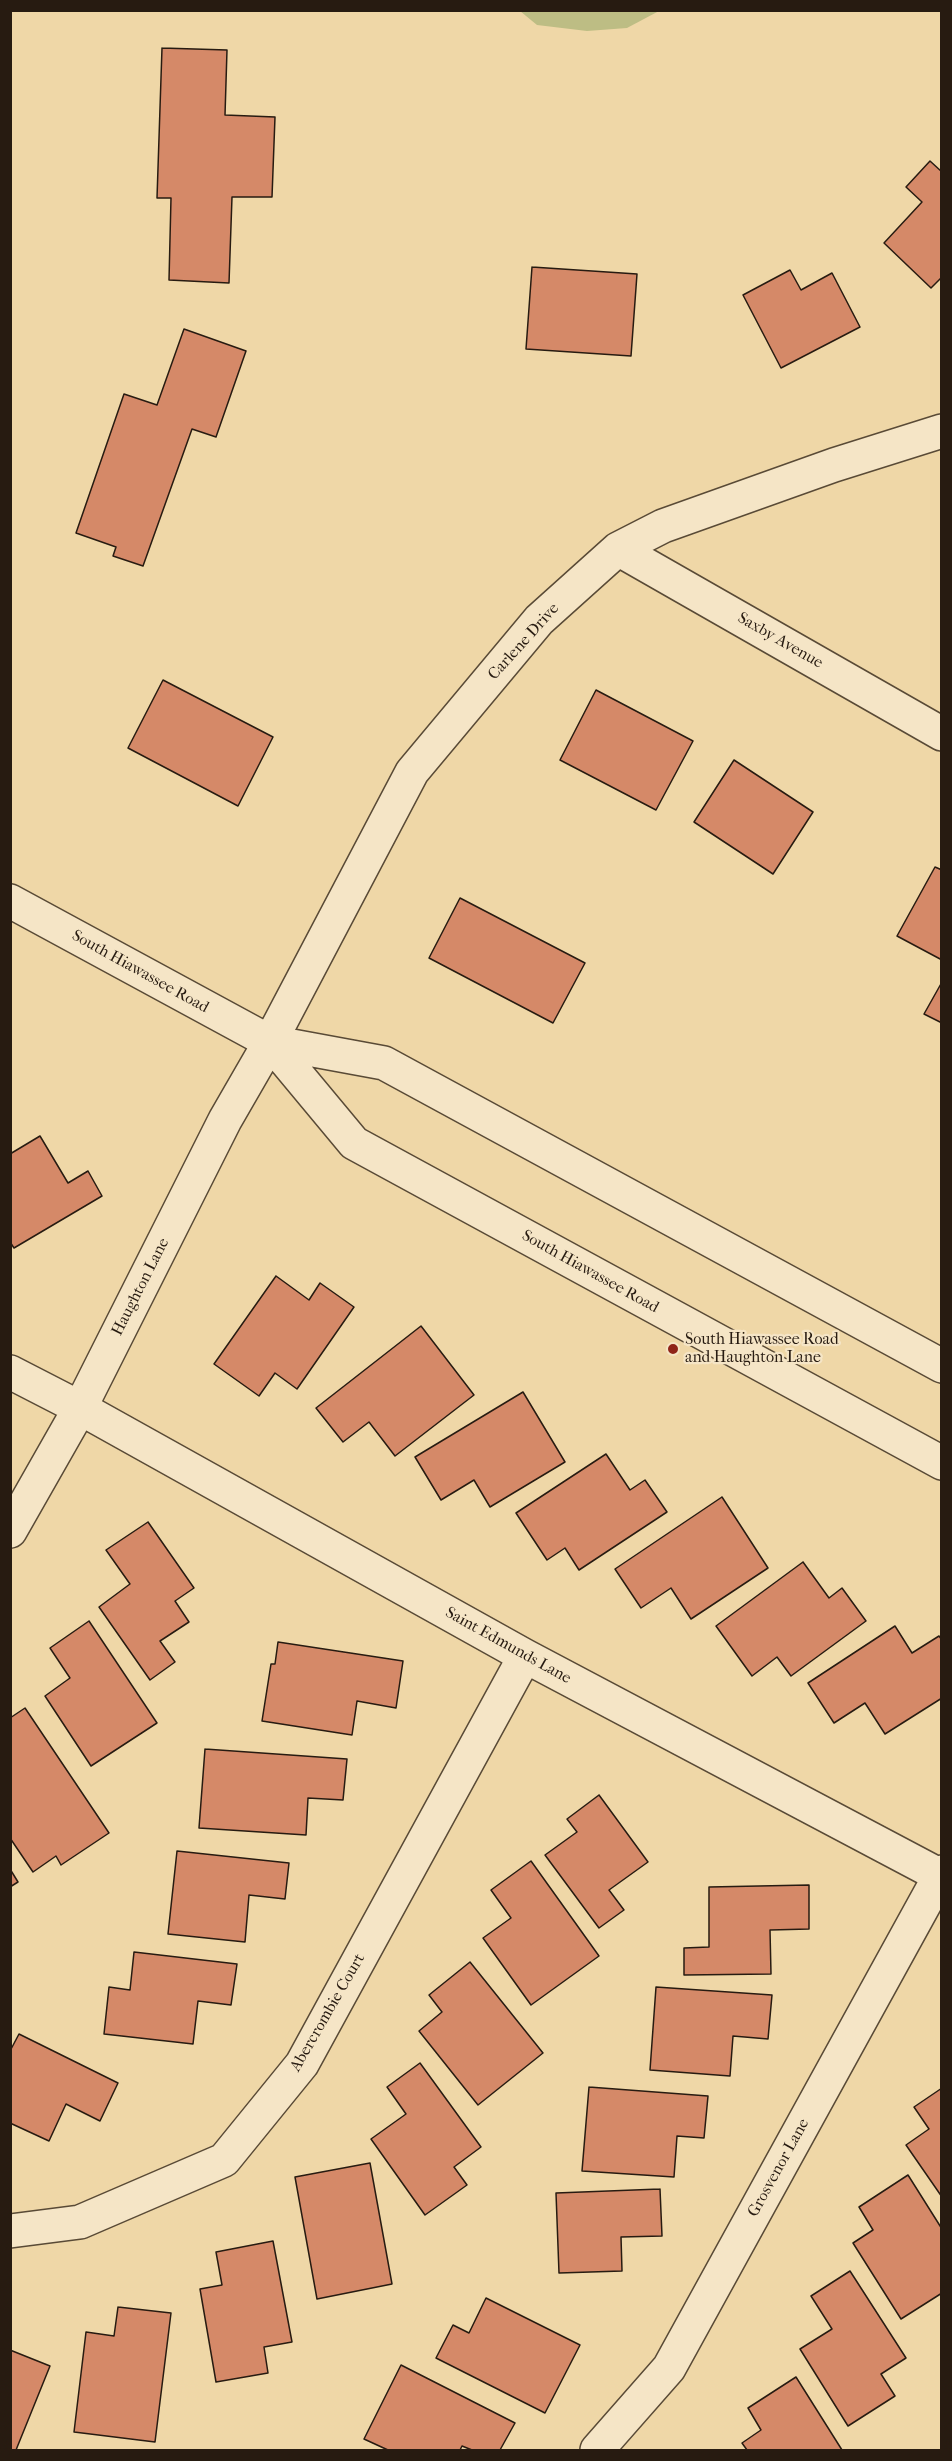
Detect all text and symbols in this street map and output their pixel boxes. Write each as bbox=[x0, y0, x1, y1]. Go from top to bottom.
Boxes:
street label: Carlene Drive bbox=[485, 600, 563, 684]
street label: Saxby Avenue bbox=[734, 609, 826, 673]
street label: South Hiawassee Road bbox=[68, 926, 212, 1018]
street label: South Hiawassee Road bbox=[518, 1226, 662, 1318]
street label: Haughton Lane bbox=[108, 1235, 174, 1339]
place label: South Hiawassee Road and Haughton Lane bbox=[685, 1330, 839, 1368]
marker: South Hiawassee Road and Haughton Lane bbox=[666, 1342, 680, 1356]
street label: Saint Edmunds Lane bbox=[442, 1603, 574, 1689]
street label: Abercrombie Court bbox=[286, 1951, 370, 2075]
street label: Grosvenor Lane bbox=[744, 2116, 814, 2220]

